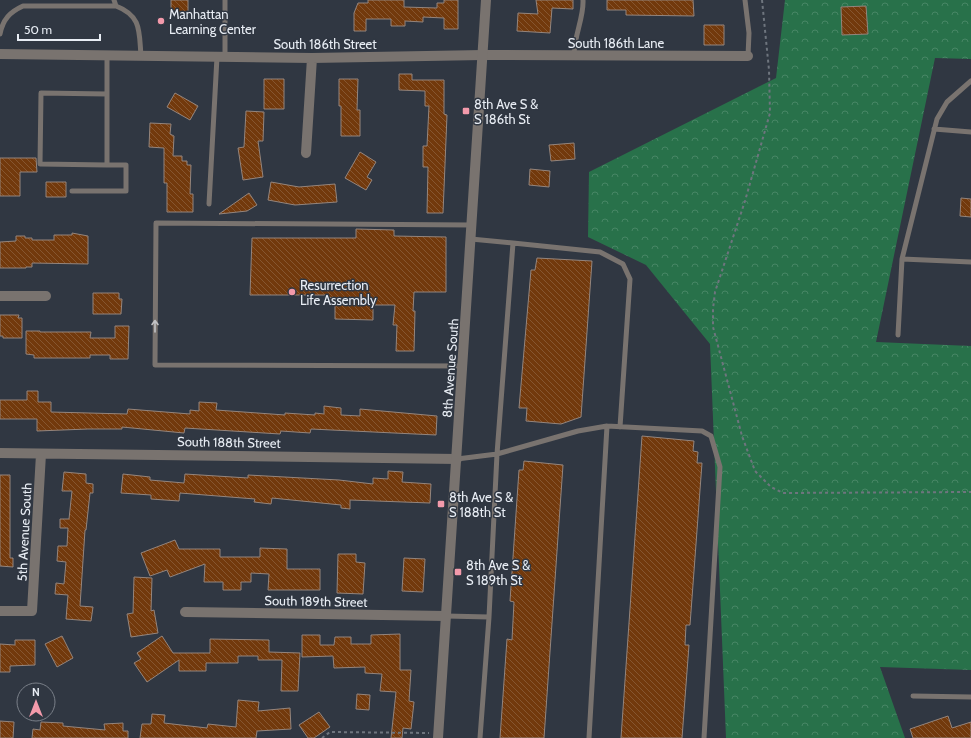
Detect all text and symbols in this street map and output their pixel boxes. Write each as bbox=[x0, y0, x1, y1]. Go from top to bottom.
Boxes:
place label: Manhattan Learning Center bbox=[169, 6, 257, 37]
scale bar bbox=[18, 16, 100, 42]
marker: Manhattan Learning Center bbox=[156, 16, 166, 26]
text: 50 m bbox=[24, 22, 52, 37]
street label: South 186th Lane bbox=[568, 35, 665, 51]
street label: South 186th Street bbox=[273, 36, 377, 52]
place label: 8th Ave S & S 186th St bbox=[474, 96, 538, 127]
marker: 8th Ave S & S 186th St bbox=[461, 106, 471, 116]
place label: Resurrection Life Assembly bbox=[300, 277, 377, 308]
marker: Resurrection Life Assembly bbox=[287, 287, 297, 297]
street label: 8th Avenue South bbox=[439, 318, 461, 418]
one-way arrow bbox=[151, 320, 159, 333]
street label: South 188th Street bbox=[177, 433, 282, 451]
street label: 5th Avenue South bbox=[13, 482, 35, 582]
place label: 8th Ave S & S 188th St bbox=[449, 489, 513, 520]
marker: 8th Ave S & S 188th St bbox=[436, 499, 446, 509]
place label: 8th Ave S & S 189th St bbox=[466, 557, 530, 588]
marker: 8th Ave S & S 189th St bbox=[453, 567, 463, 577]
street label: South 189th Street bbox=[264, 592, 368, 610]
north arrow bbox=[16, 682, 56, 722]
text: N bbox=[32, 685, 40, 699]

